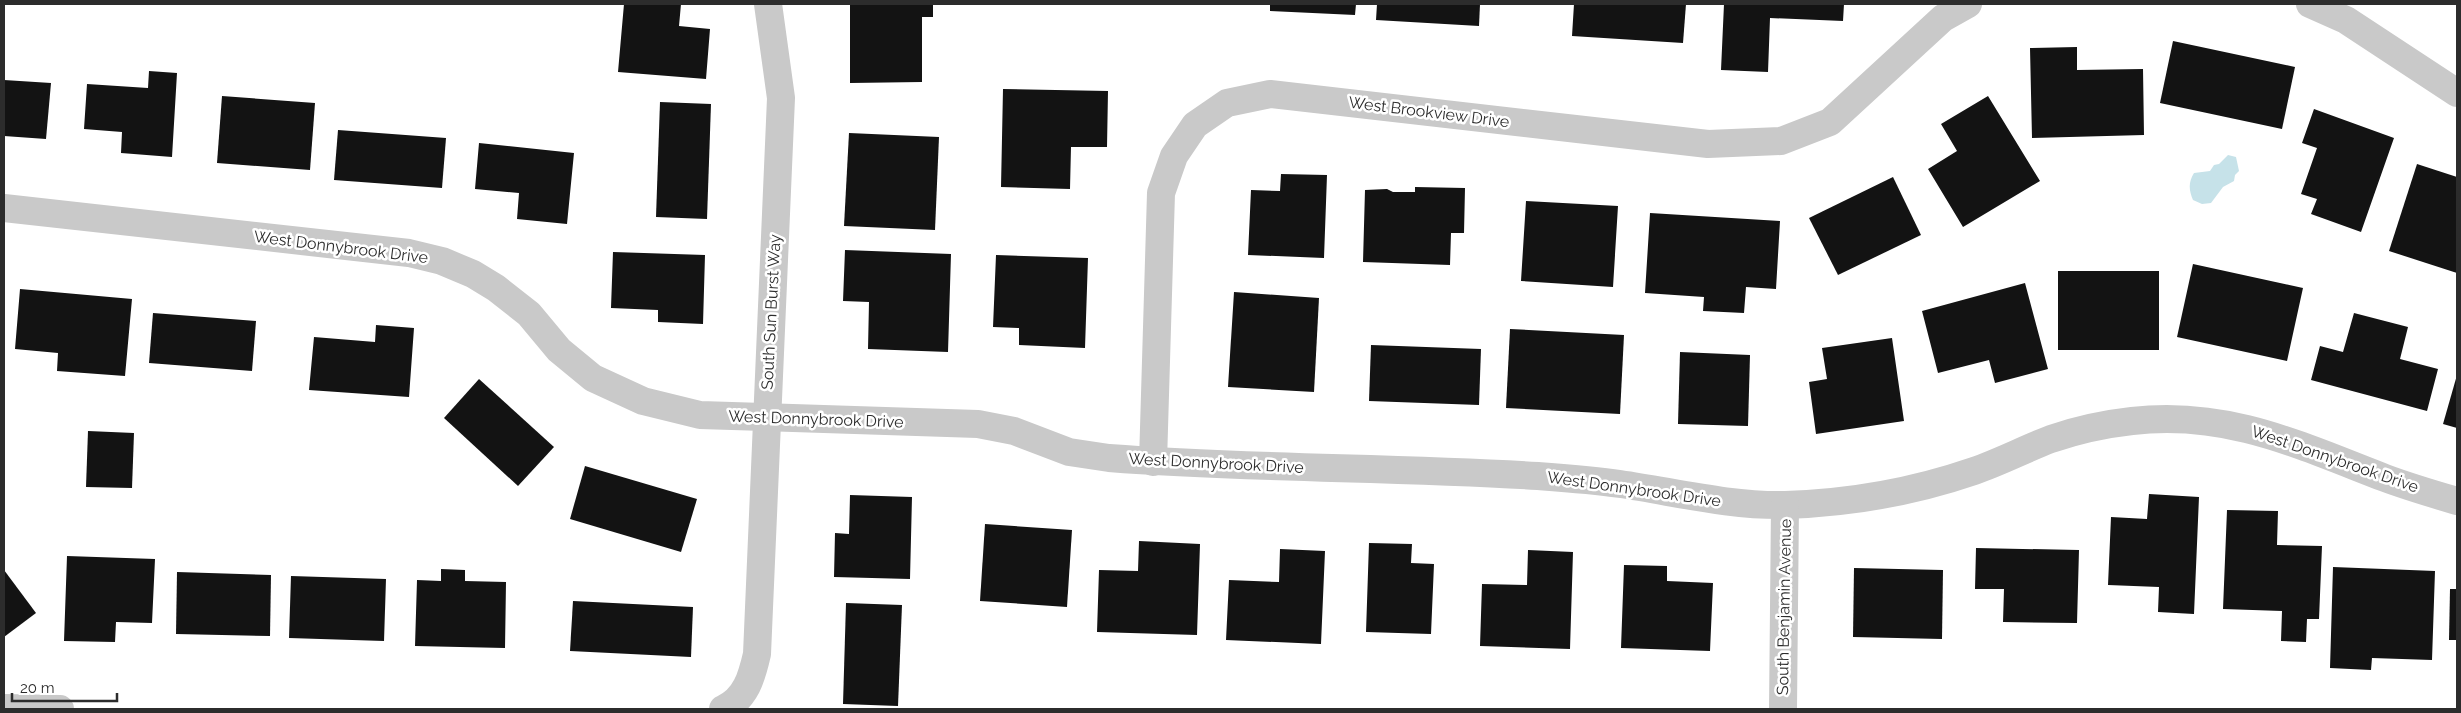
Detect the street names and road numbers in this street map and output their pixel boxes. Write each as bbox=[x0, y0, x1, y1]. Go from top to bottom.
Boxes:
street label: West Brookview Drive bbox=[1348, 93, 1510, 131]
street label: West Donnybrook Drive bbox=[253, 227, 429, 267]
street label: South Sun Burst Way bbox=[757, 234, 785, 390]
street label: West Donnybrook Drive bbox=[728, 406, 904, 432]
street label: West Donnybrook Drive bbox=[2249, 421, 2421, 497]
street label: West Donnybrook Drive bbox=[1128, 449, 1304, 477]
street label: West Donnybrook Drive bbox=[1546, 467, 1722, 511]
street label: South Benjamin Avenue bbox=[1773, 519, 1795, 695]

